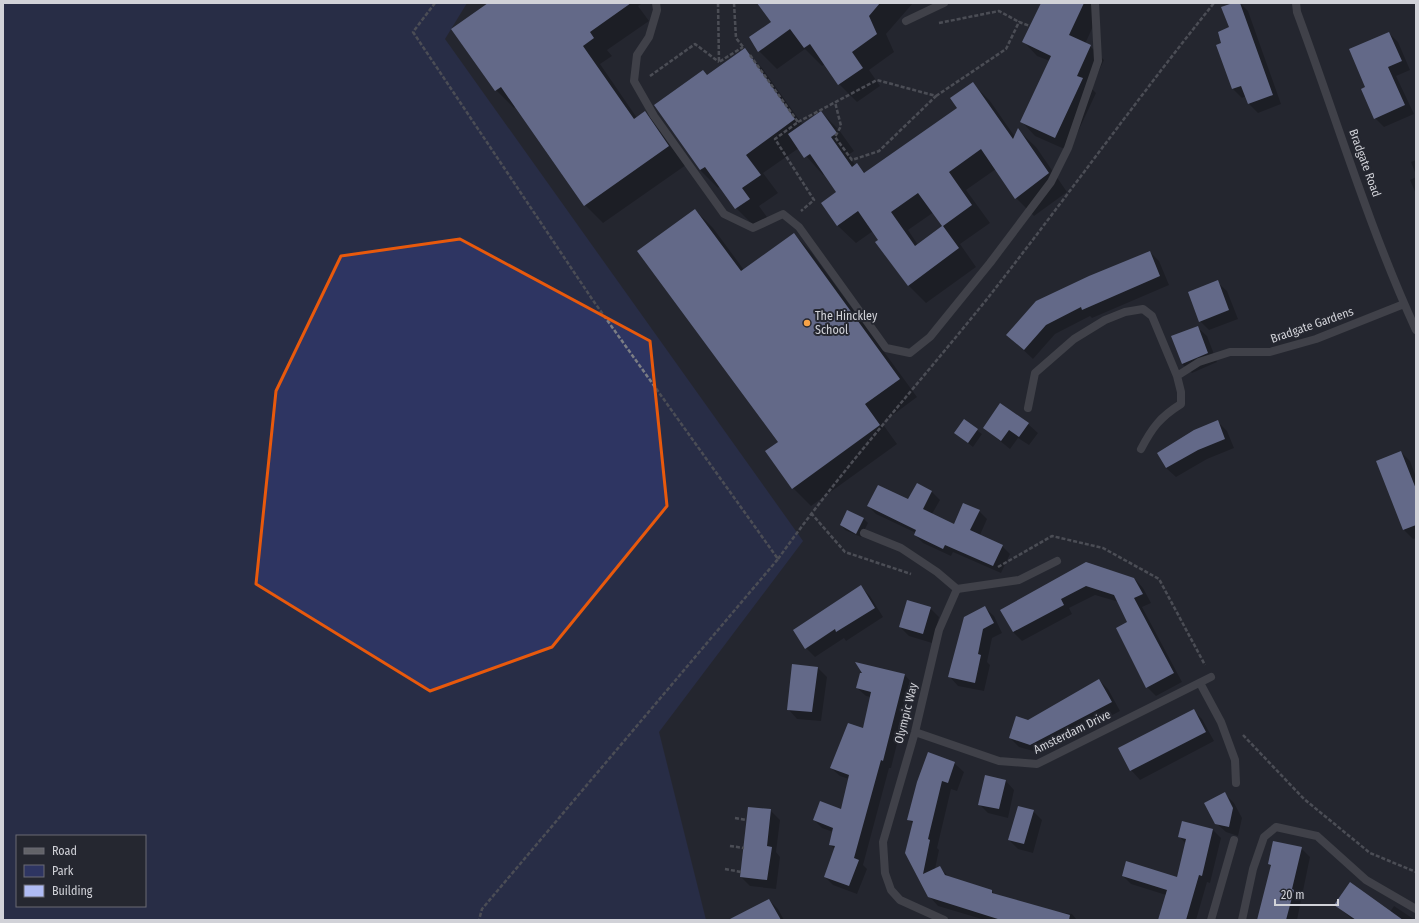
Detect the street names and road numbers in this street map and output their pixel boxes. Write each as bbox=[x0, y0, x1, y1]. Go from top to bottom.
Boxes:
street label: Bradgate Road bbox=[1346, 127, 1384, 199]
street label: Bradgate Gardens bbox=[1269, 304, 1355, 346]
street label: Olympic Way bbox=[892, 681, 920, 745]
street label: Amsterdam Drive bbox=[1031, 707, 1113, 757]

